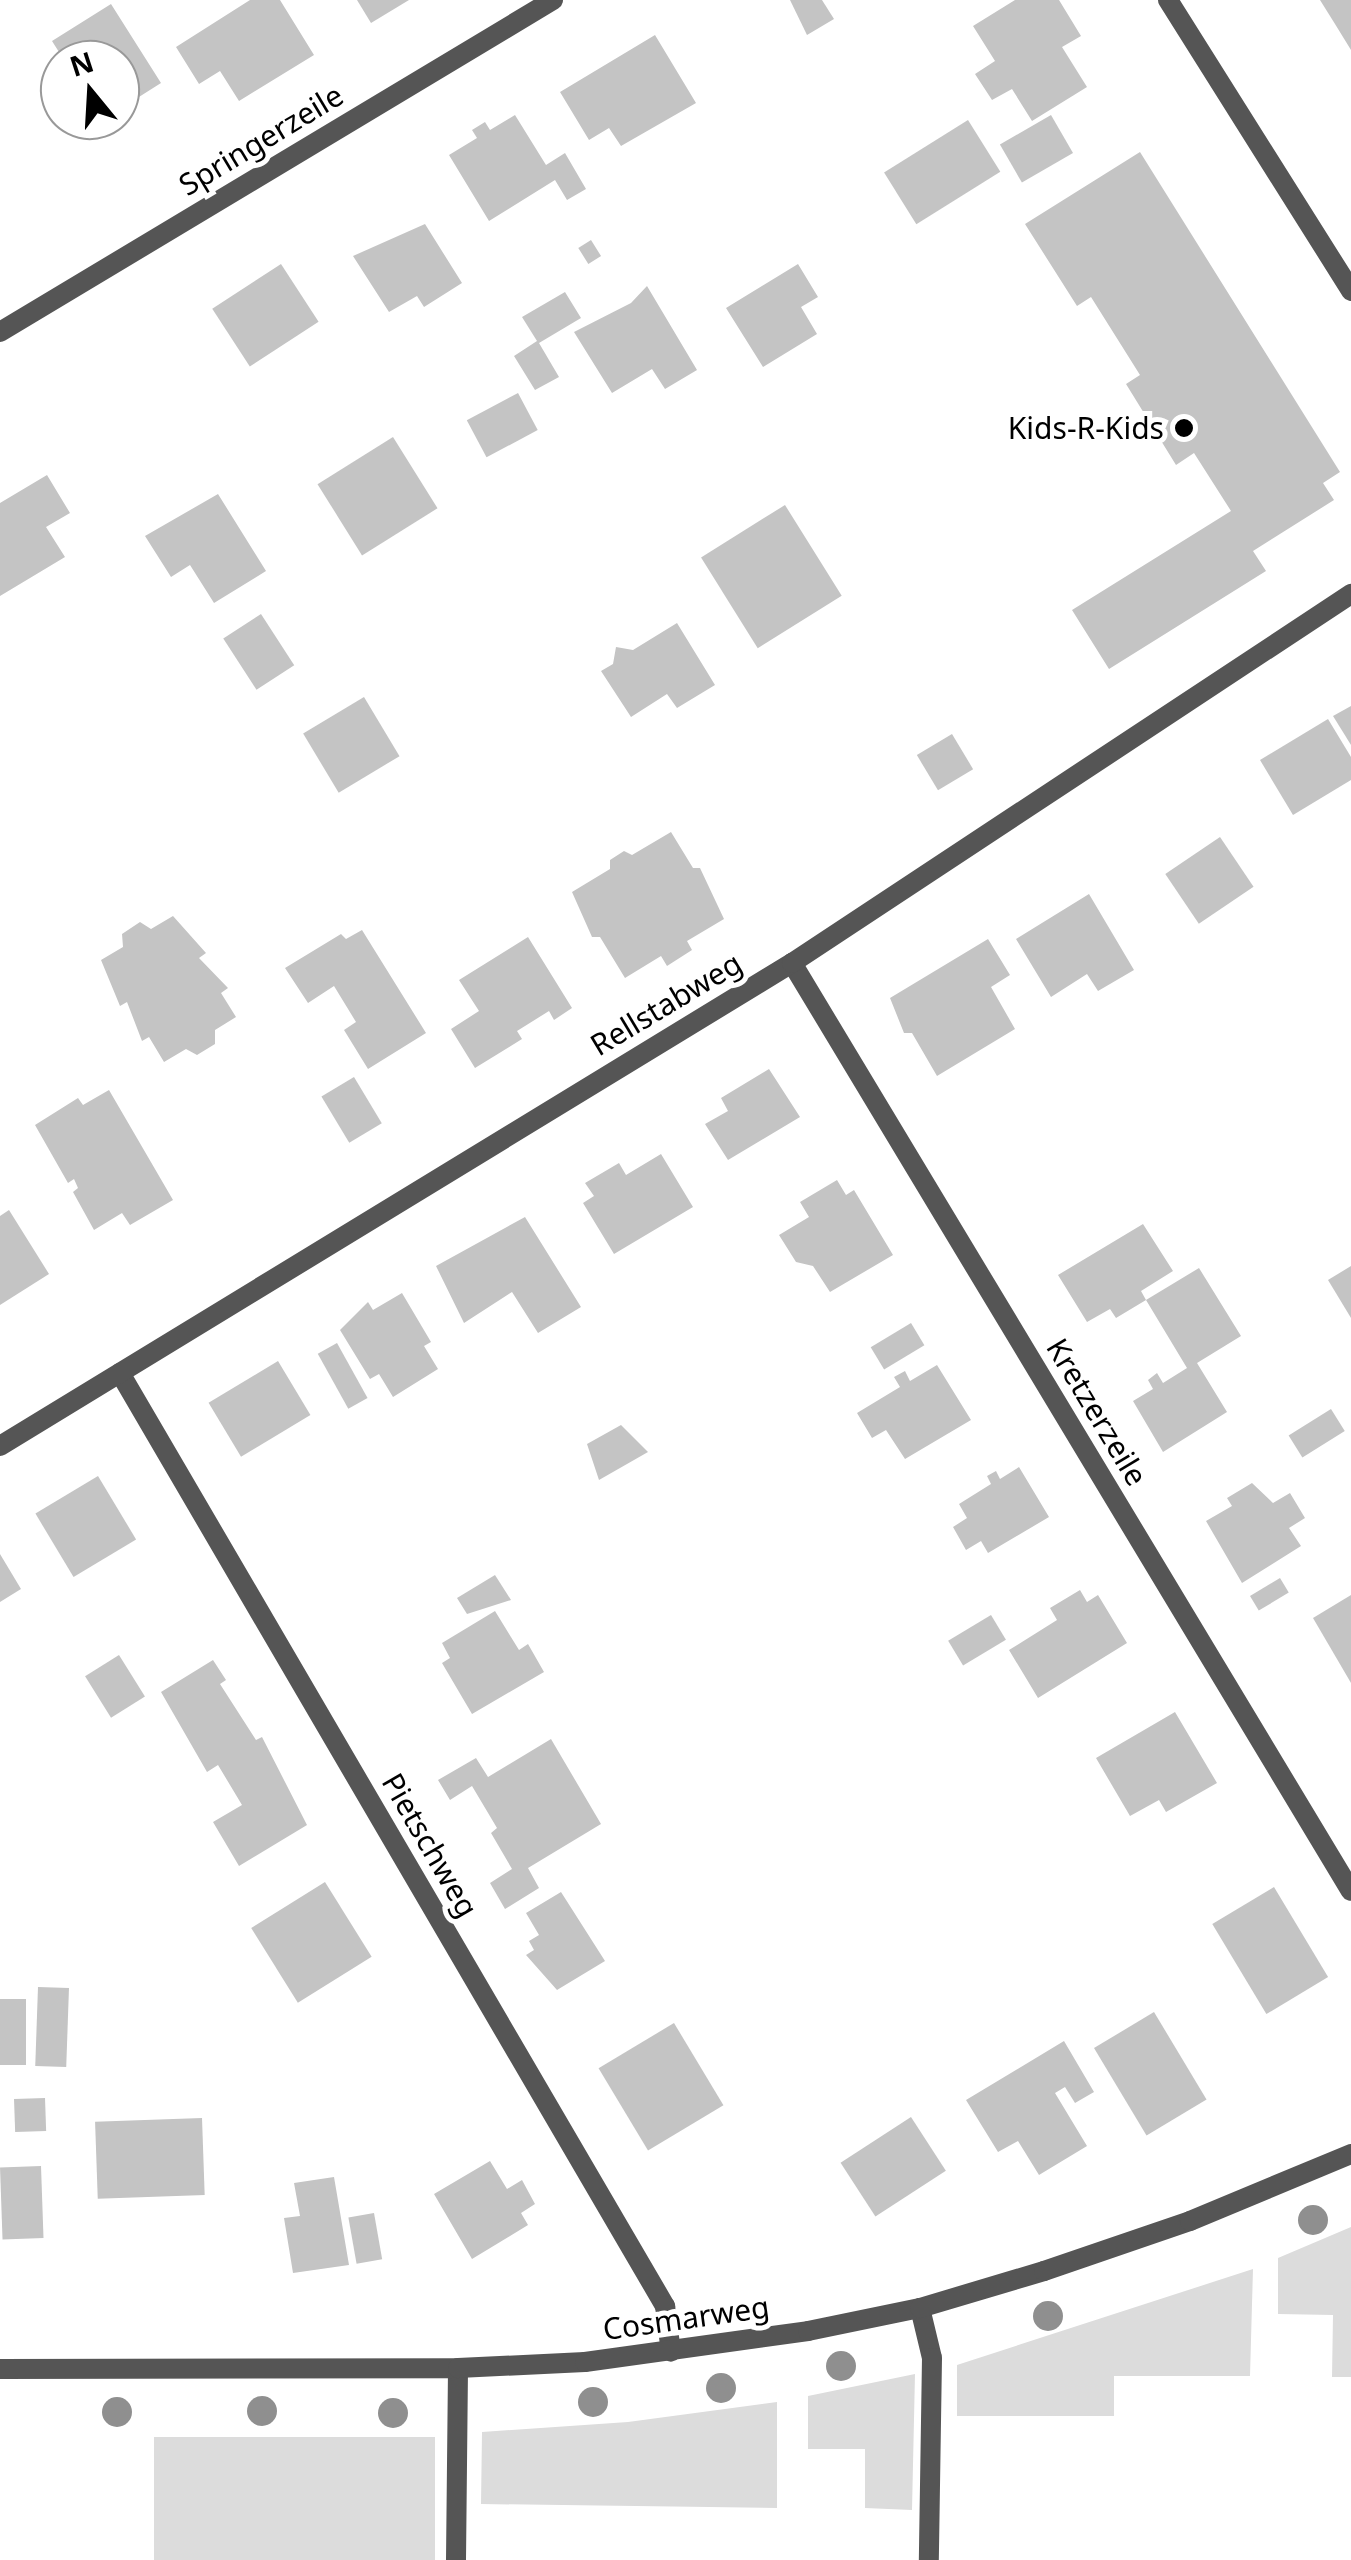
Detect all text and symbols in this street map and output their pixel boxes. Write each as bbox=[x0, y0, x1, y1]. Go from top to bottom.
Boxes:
north arrow bbox=[40, 40, 140, 140]
text: N bbox=[65, 42, 98, 85]
street label: Springerzeile bbox=[173, 77, 349, 203]
place label: Kids-R-Kids bbox=[1008, 410, 1164, 446]
marker: Kids-R-Kids bbox=[1173, 417, 1195, 439]
street label: Rellstabweg bbox=[584, 945, 748, 1063]
street label: Kretzerzeile bbox=[1039, 1332, 1155, 1492]
street label: Pietschweg bbox=[374, 1767, 486, 1923]
street label: Cosmarweg bbox=[600, 2289, 772, 2347]

